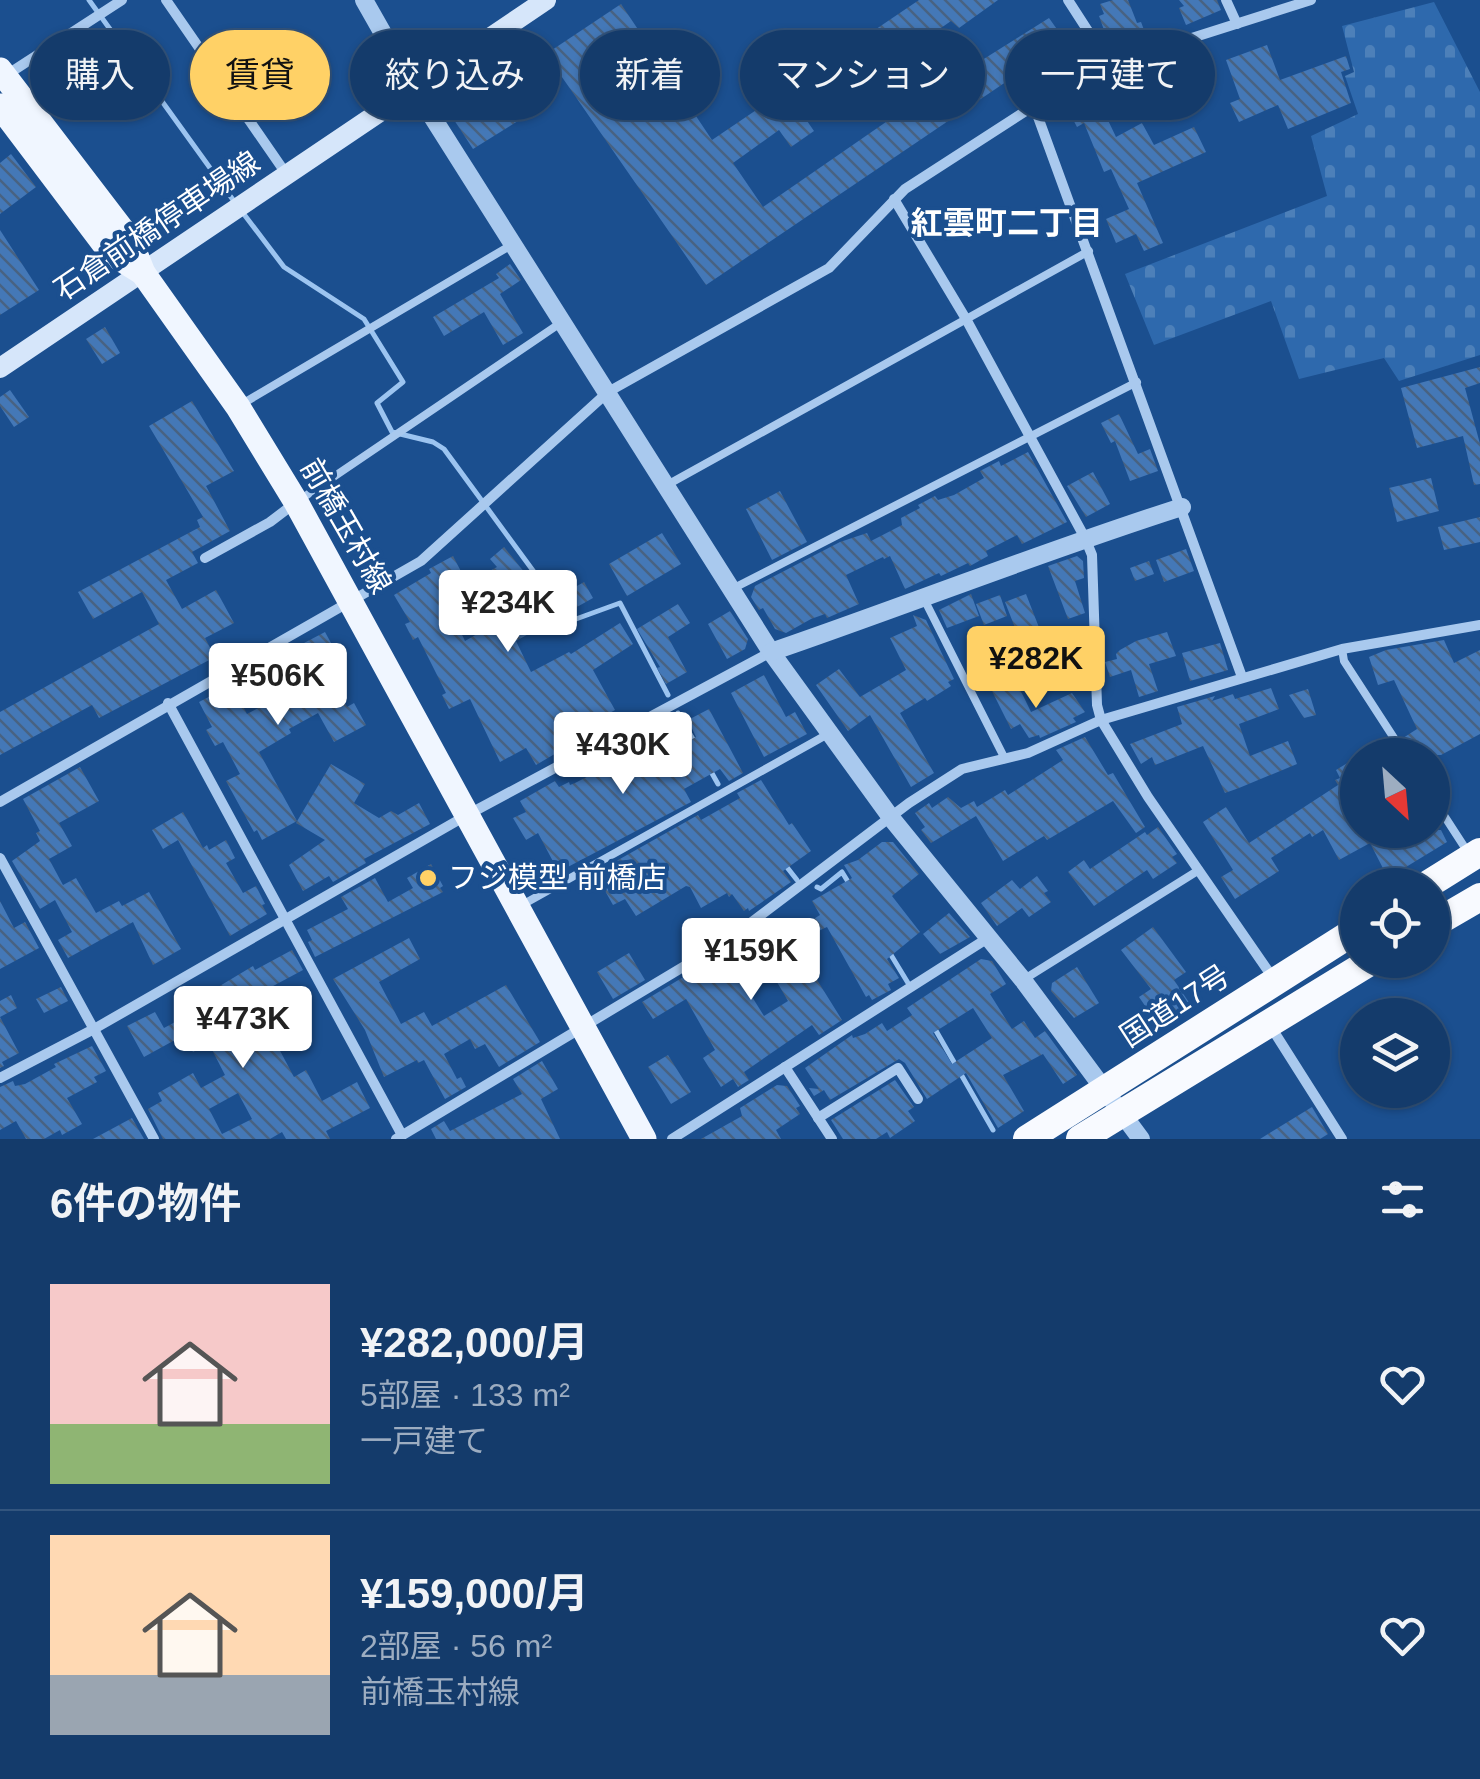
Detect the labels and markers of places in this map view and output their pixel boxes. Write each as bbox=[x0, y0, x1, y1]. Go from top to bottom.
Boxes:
pin: ¥234K bbox=[438, 570, 578, 655]
pin: ¥282K bbox=[966, 626, 1106, 711]
pin: ¥506K bbox=[208, 643, 348, 728]
pin: ¥430K bbox=[553, 712, 693, 797]
place label: フジ模型 前橋店 bbox=[448, 861, 666, 894]
marker: フジ模型 前橋店 bbox=[417, 867, 439, 889]
pin: ¥159K bbox=[681, 918, 821, 1003]
pin: ¥473K bbox=[173, 986, 313, 1071]

